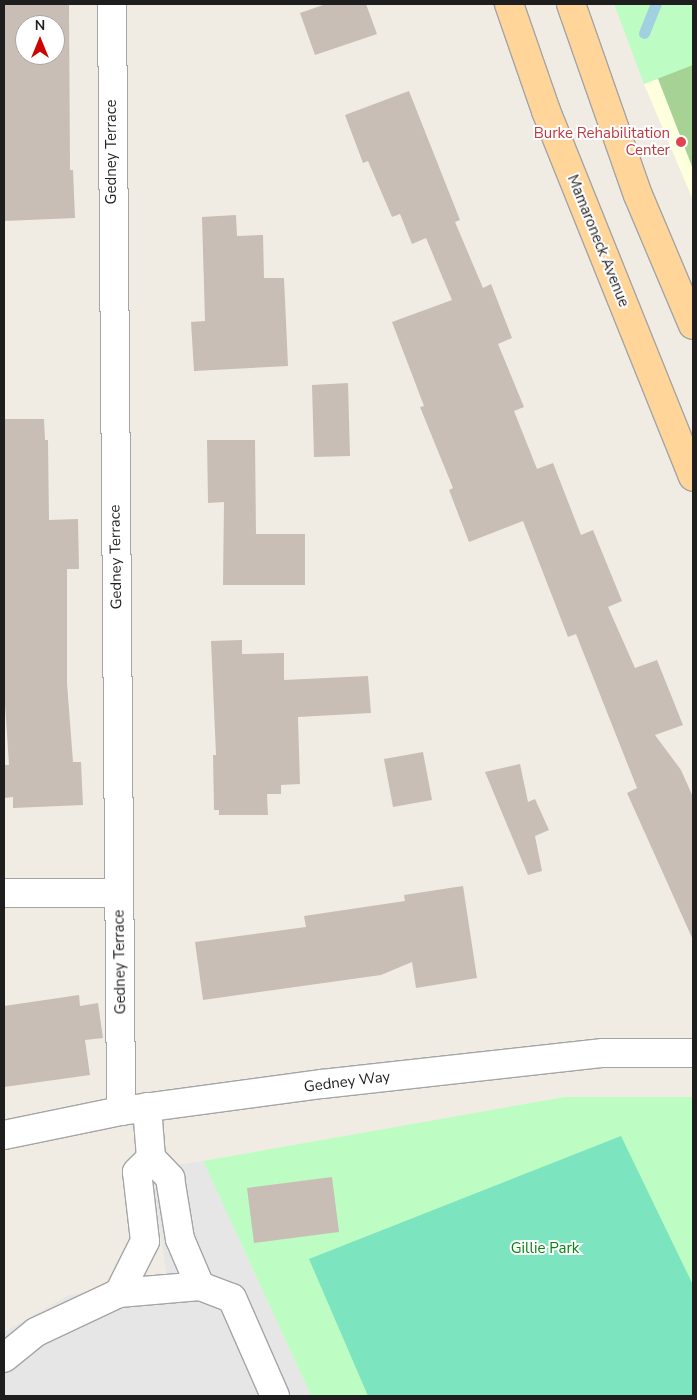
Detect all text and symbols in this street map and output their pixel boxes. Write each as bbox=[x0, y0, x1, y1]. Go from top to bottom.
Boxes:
north arrow bbox=[15, 15, 65, 65]
text: N bbox=[35, 16, 45, 35]
street label: Gedney Terrace bbox=[103, 100, 121, 204]
place label: Burke Rehabilitation Center bbox=[534, 124, 670, 159]
marker: Burke Rehabilitation Center bbox=[674, 135, 688, 149]
street label: Mamaroneck Avenue bbox=[563, 172, 633, 310]
street label: Gedney Terrace bbox=[106, 504, 126, 610]
street label: Gedney Terrace bbox=[110, 909, 130, 1015]
street label: Gedney Way bbox=[303, 1068, 391, 1096]
park label: Gillie Park bbox=[511, 1240, 579, 1258]

